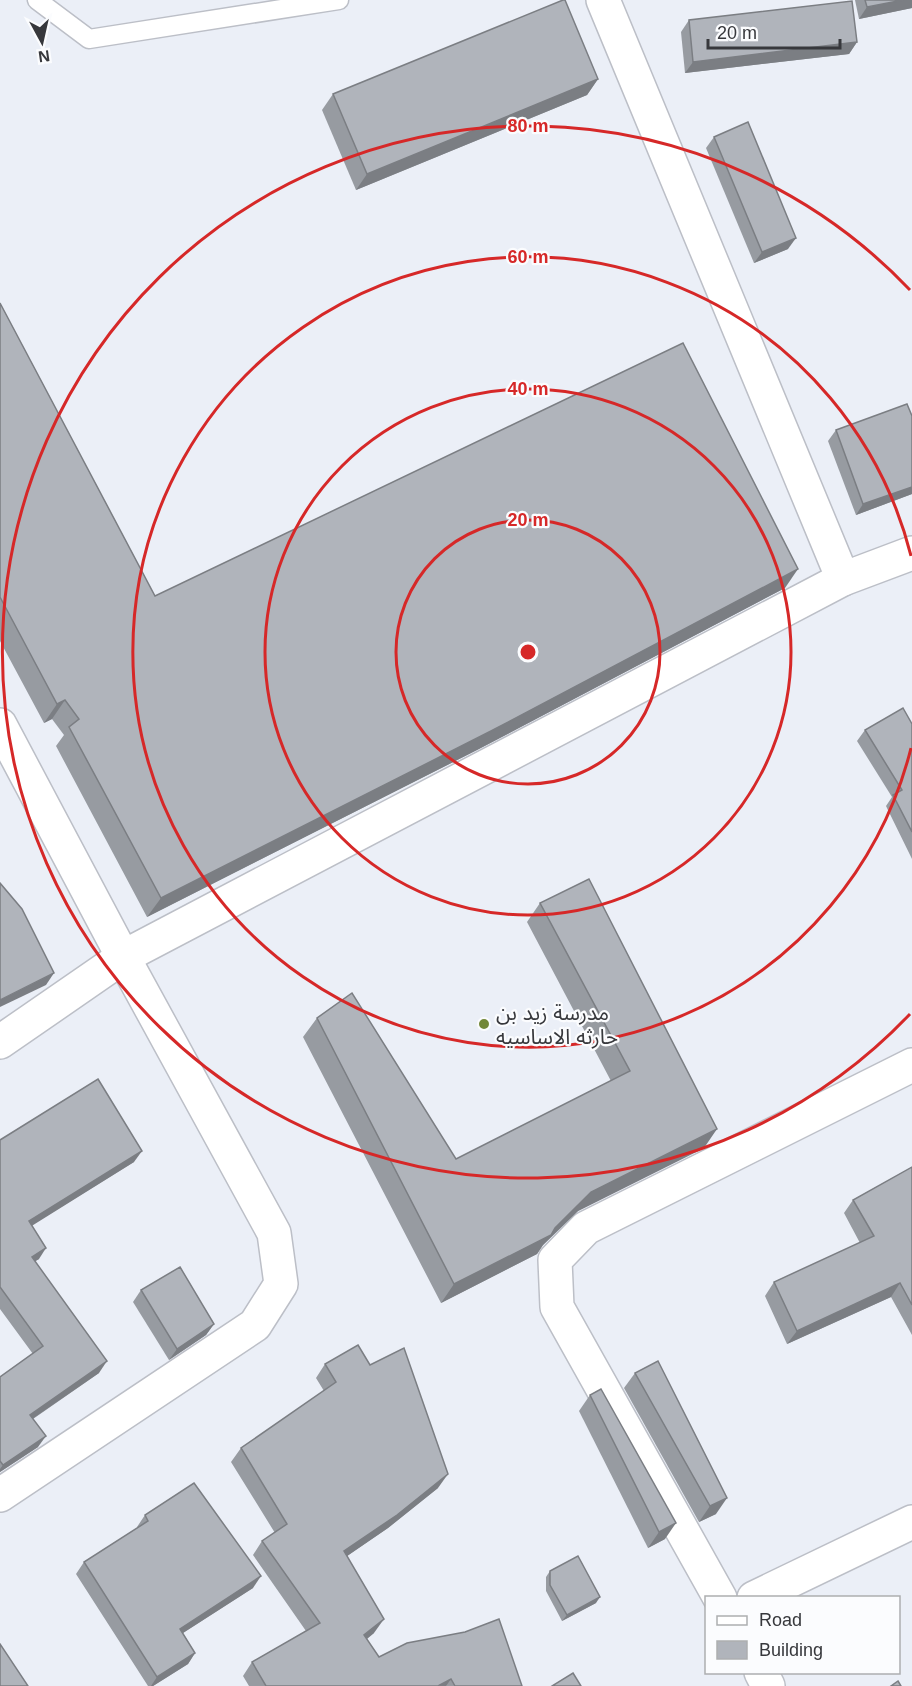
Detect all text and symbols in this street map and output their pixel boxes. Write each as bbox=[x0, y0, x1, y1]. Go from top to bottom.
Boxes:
north arrow bbox=[12, 12, 72, 72]
scale bar bbox=[708, 12, 840, 50]
text: 20 m bbox=[717, 23, 757, 43]
text: N bbox=[37, 47, 51, 66]
text: 80 m bbox=[507, 116, 549, 136]
text: 60 m bbox=[507, 247, 549, 267]
text: 40 m bbox=[507, 379, 549, 399]
text: 20 m bbox=[507, 510, 549, 530]
centre of rings bbox=[518, 642, 538, 662]
place label: مدرسة زيد بن حارثه الاساسيه bbox=[496, 1001, 618, 1049]
marker: مدرسة زيد بن حارثه الاساسيه bbox=[477, 1017, 491, 1031]
legend bbox=[705, 1596, 900, 1674]
text: Road bbox=[759, 1610, 802, 1630]
text: Building bbox=[759, 1640, 823, 1660]

